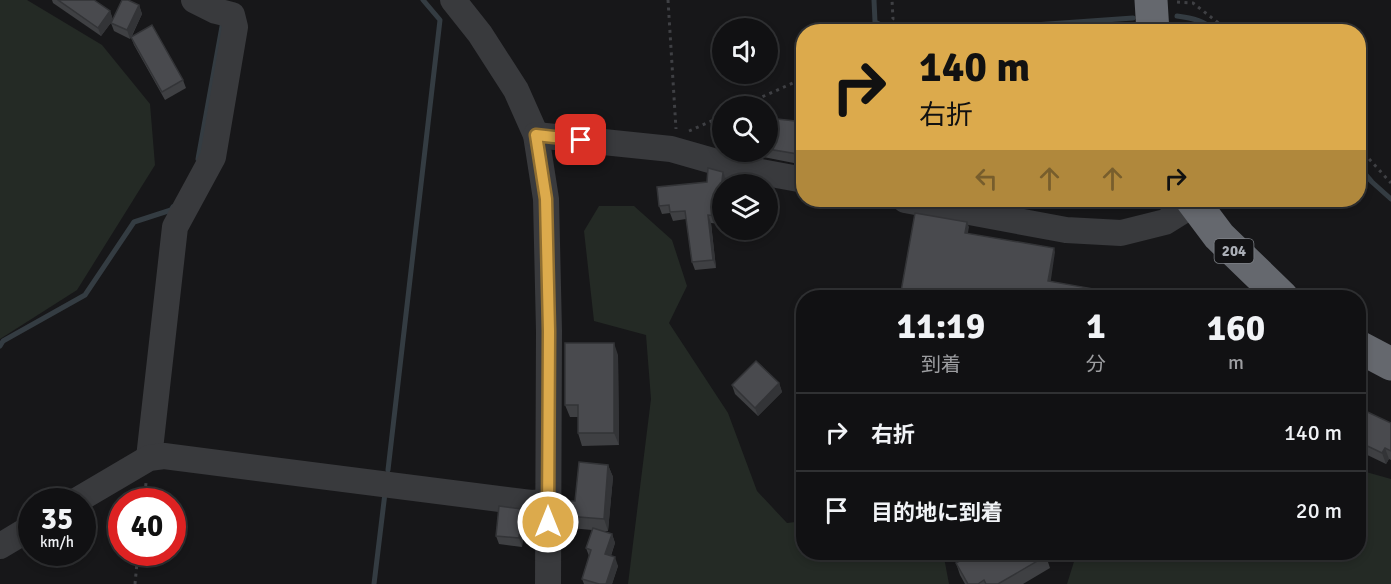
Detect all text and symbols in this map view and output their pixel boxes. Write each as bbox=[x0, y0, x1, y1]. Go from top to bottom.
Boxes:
map controls bbox=[712, 18, 778, 240]
button: sound bbox=[712, 18, 778, 84]
text: 140 m bbox=[919, 42, 1030, 93]
icon: right bbox=[820, 48, 898, 126]
button: search bbox=[712, 96, 778, 162]
text: 右折 bbox=[919, 99, 973, 132]
pin bbox=[555, 114, 606, 165]
icon: arrive bbox=[564, 123, 597, 156]
icon: left bbox=[970, 162, 1003, 195]
icon: ahead bbox=[1033, 162, 1066, 195]
icon: ahead bbox=[1096, 162, 1129, 195]
icon: right bbox=[1159, 162, 1192, 195]
button: layers bbox=[712, 174, 778, 240]
road number: 204 bbox=[1214, 239, 1254, 263]
text: 11:19 bbox=[897, 304, 985, 349]
text: 1 bbox=[1086, 304, 1106, 349]
text: 160 bbox=[1207, 306, 1265, 351]
text: m bbox=[1228, 350, 1244, 375]
text: 到着 bbox=[921, 352, 961, 377]
text: 分 bbox=[1086, 352, 1106, 377]
icon: right bbox=[820, 416, 853, 449]
text: 140 m bbox=[1284, 419, 1342, 446]
text: 右折 bbox=[871, 421, 915, 448]
speed limit sign: 40 bbox=[108, 488, 186, 566]
position arrow bbox=[516, 490, 580, 554]
icon: arrive bbox=[820, 494, 853, 527]
text: 20 m bbox=[1296, 497, 1342, 524]
text: 目的地に到着 bbox=[871, 499, 1003, 526]
text: 35 bbox=[41, 501, 73, 538]
text: km/h bbox=[40, 533, 74, 551]

